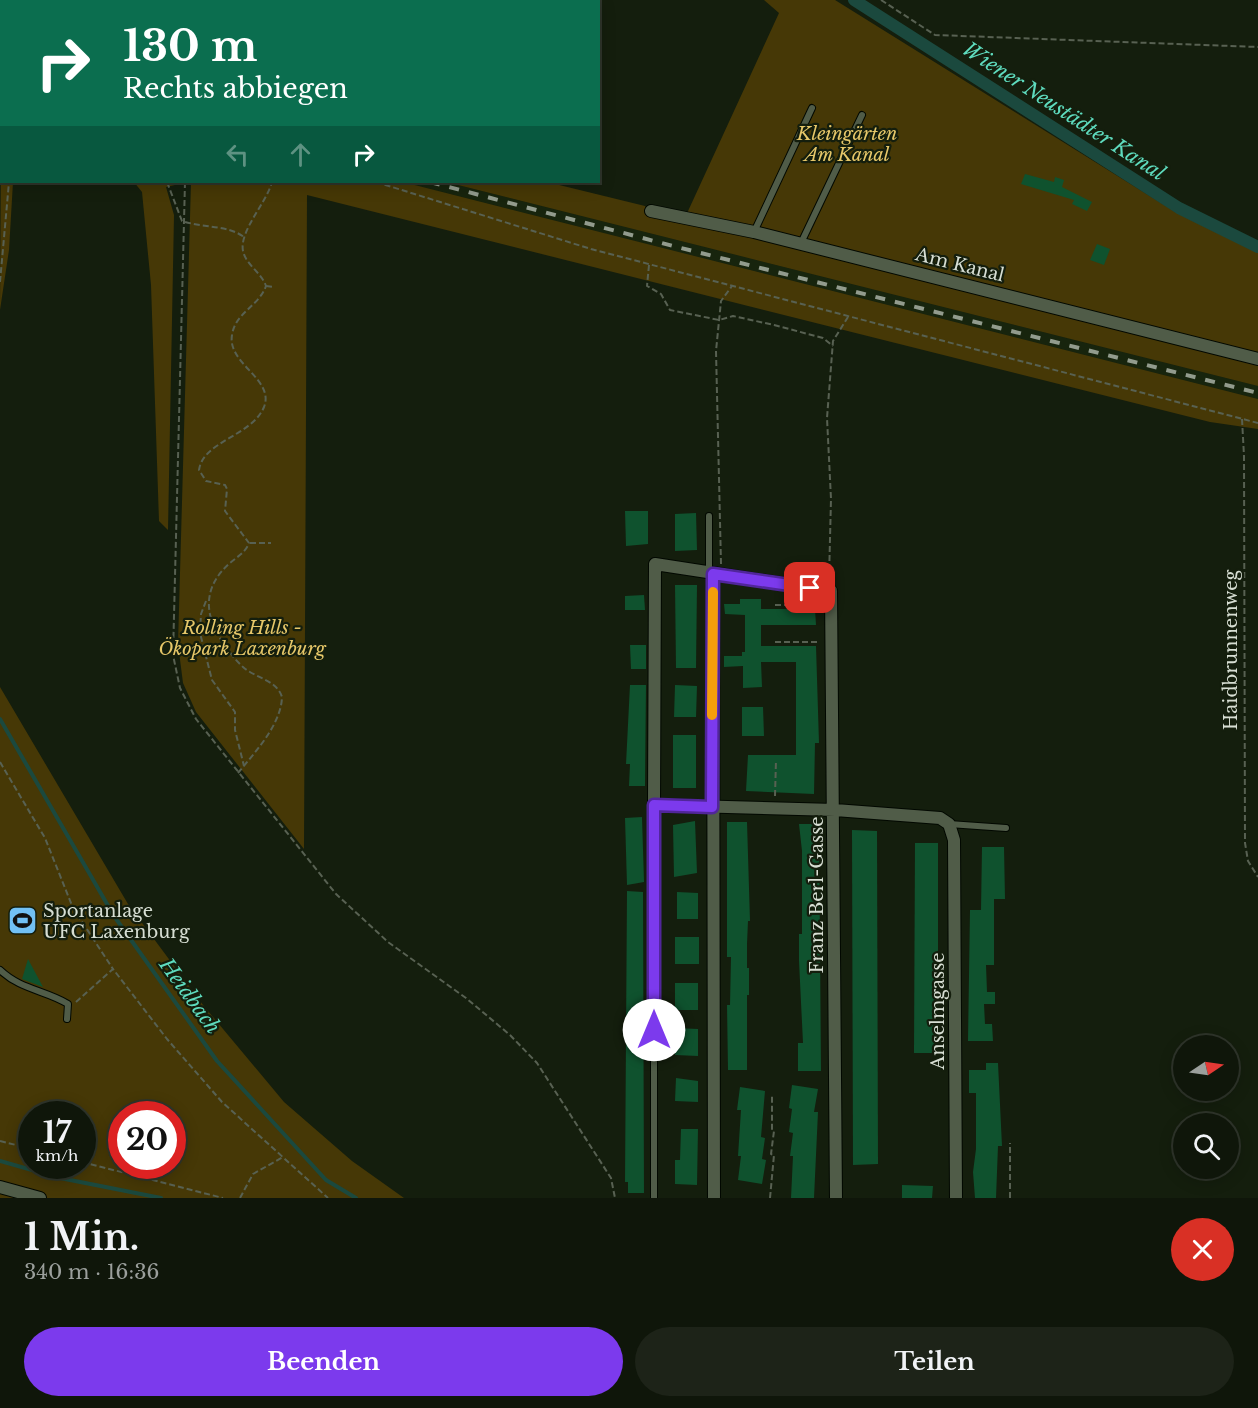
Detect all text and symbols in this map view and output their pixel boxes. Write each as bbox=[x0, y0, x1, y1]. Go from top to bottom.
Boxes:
text: 130 m bbox=[123, 20, 257, 72]
icon: right bbox=[24, 24, 102, 102]
water label: Wiener Neustädter Kanal bbox=[958, 37, 1170, 186]
text: Rechts abbiegen bbox=[123, 72, 348, 105]
park label: Kleingärten Am Kanal bbox=[796, 123, 897, 166]
icon: left bbox=[221, 138, 254, 171]
icon: ahead bbox=[284, 138, 317, 171]
icon: right bbox=[347, 138, 380, 171]
street label: Am Kanal bbox=[912, 243, 1007, 287]
pin bbox=[784, 562, 835, 613]
street label: Haidbrunnenweg bbox=[1220, 569, 1242, 730]
icon: arrive bbox=[793, 571, 826, 604]
park label: Rolling Hills - Ökopark Laxenburg bbox=[158, 617, 327, 660]
street label: Franz Berl-Gasse bbox=[806, 816, 828, 974]
place label: Sportanlage UFC Laxenburg bbox=[43, 900, 190, 943]
sports icon: Sportanlage UFC Laxenburg bbox=[6, 905, 38, 937]
street label: Anselmgasse bbox=[927, 952, 949, 1071]
water label: Heidbach bbox=[154, 953, 225, 1039]
position arrow bbox=[622, 998, 686, 1062]
north arrow bbox=[1173, 1035, 1239, 1101]
map controls bbox=[1173, 1035, 1239, 1179]
speed limit sign: 20 bbox=[108, 1101, 186, 1179]
button: search bbox=[1173, 1113, 1239, 1179]
text: 17 bbox=[43, 1114, 71, 1151]
text: km/h bbox=[36, 1146, 78, 1165]
text: 1 Min. bbox=[24, 1215, 139, 1260]
button: close bbox=[1171, 1218, 1234, 1281]
text: 340 m · 16:36 bbox=[24, 1260, 159, 1284]
button: Beenden bbox=[24, 1327, 623, 1396]
button: Teilen bbox=[635, 1327, 1234, 1396]

